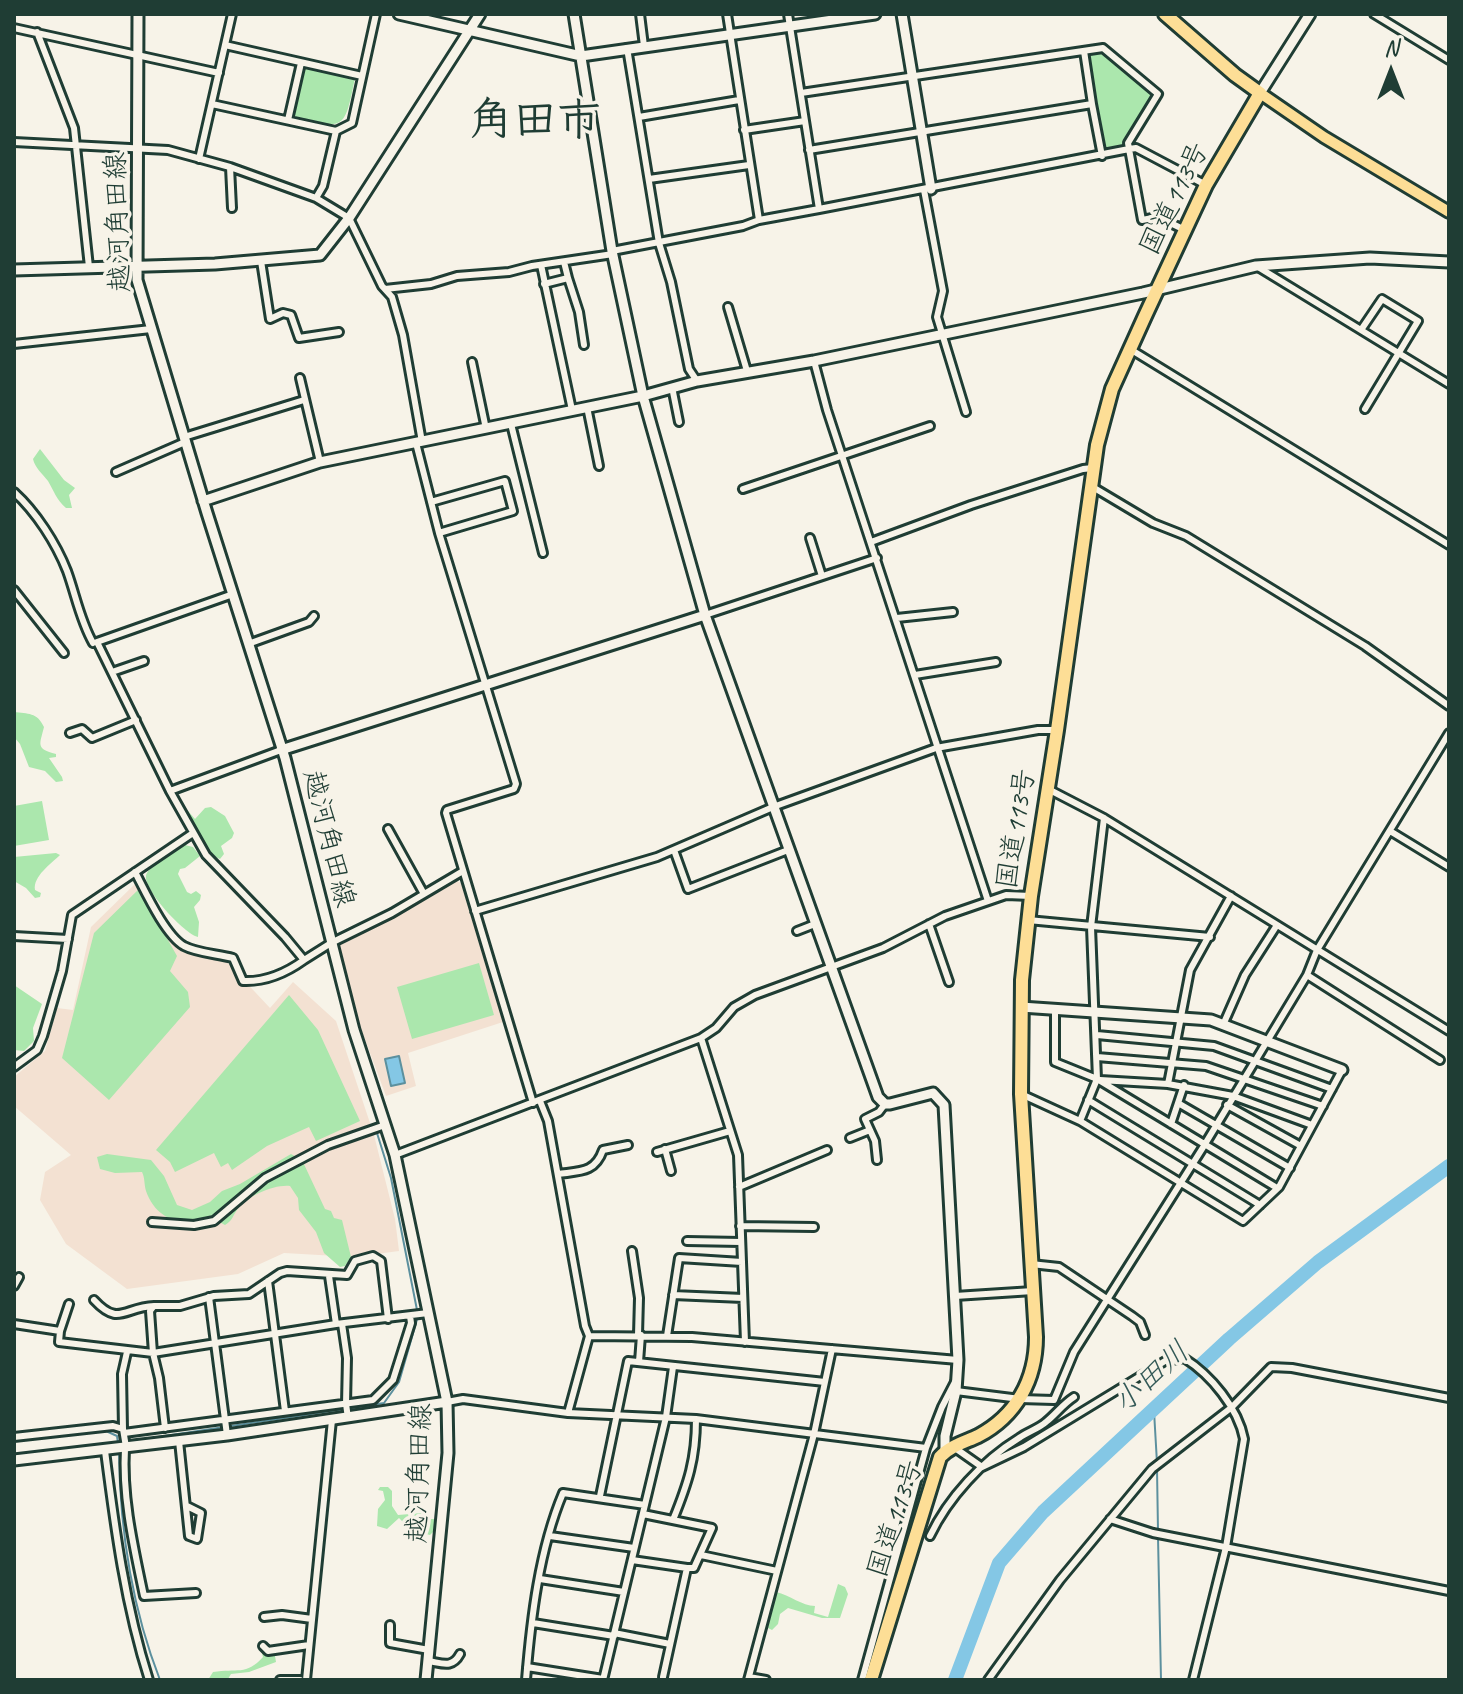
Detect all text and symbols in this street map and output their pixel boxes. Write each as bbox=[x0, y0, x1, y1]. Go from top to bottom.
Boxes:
north arrow bbox=[1351, 32, 1431, 112]
text: N bbox=[1384, 34, 1398, 62]
district label: 角田市 bbox=[469, 96, 601, 148]
street label: 国道113号 bbox=[1133, 137, 1217, 261]
street label: 越河角田線 bbox=[100, 151, 138, 293]
street label: 国道113号 bbox=[991, 766, 1043, 892]
street label: 越河角田線 bbox=[295, 767, 361, 911]
water label: 小田川 bbox=[1107, 1335, 1197, 1421]
street label: 越河角田線 bbox=[401, 1402, 439, 1544]
street label: 国道113号 bbox=[861, 1456, 931, 1582]

